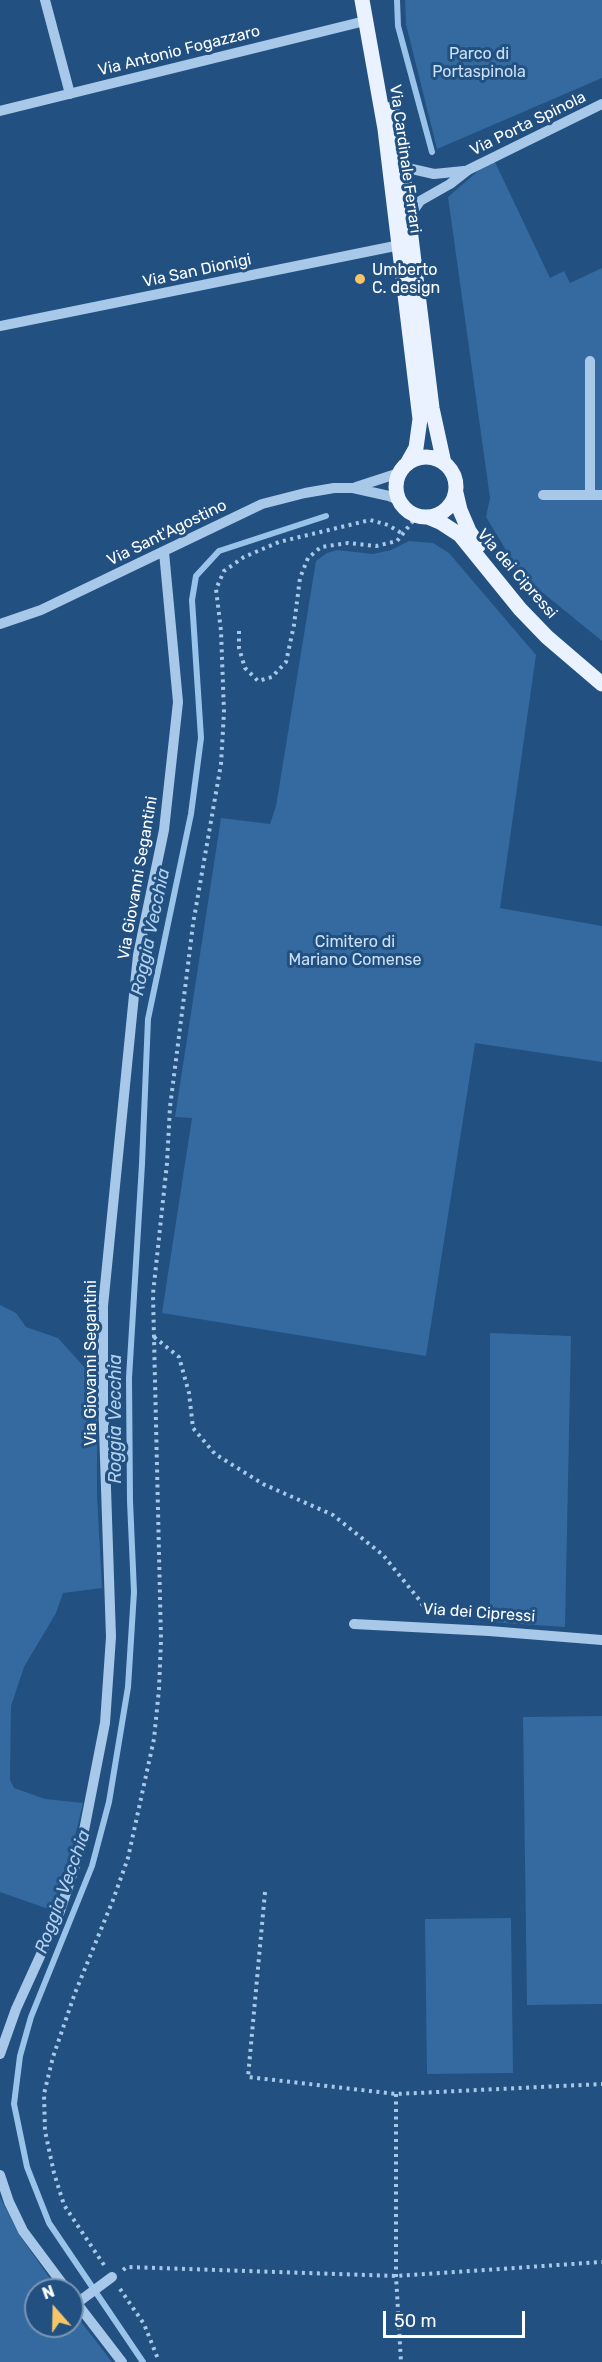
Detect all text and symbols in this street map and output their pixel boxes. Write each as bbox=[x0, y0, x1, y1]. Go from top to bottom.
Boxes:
street label: Via Antonio Fogazzaro bbox=[96, 22, 262, 80]
park label: Parco di Portaspinola bbox=[432, 44, 526, 82]
street label: Via Cardinale Ferrari bbox=[385, 83, 425, 235]
street label: Via Porta Spinola bbox=[467, 88, 589, 160]
street label: Via San Dionigi bbox=[141, 250, 253, 292]
place label: Umberto C. design bbox=[372, 260, 440, 298]
marker: Umberto C. design bbox=[353, 272, 367, 286]
street label: Via Sant'Agostino bbox=[104, 496, 230, 570]
street label: Via dei Cipressi bbox=[473, 525, 561, 623]
street label: Via Giovanni Segantini bbox=[114, 795, 162, 961]
water label: Roggia Vecchia bbox=[127, 866, 175, 998]
park label: Cimitero di Mariano Comense bbox=[289, 932, 421, 970]
street label: Via Giovanni Segantini bbox=[81, 1280, 101, 1446]
water label: Roggia Vecchia bbox=[105, 1354, 127, 1484]
street label: Via dei Cipressi bbox=[422, 1600, 536, 1626]
water label: Roggia Vecchia bbox=[31, 1827, 95, 1957]
north arrow bbox=[24, 2278, 84, 2338]
text: N bbox=[40, 2282, 57, 2303]
scale bar bbox=[386, 2299, 528, 2337]
text: 50 m bbox=[394, 2310, 437, 2332]

